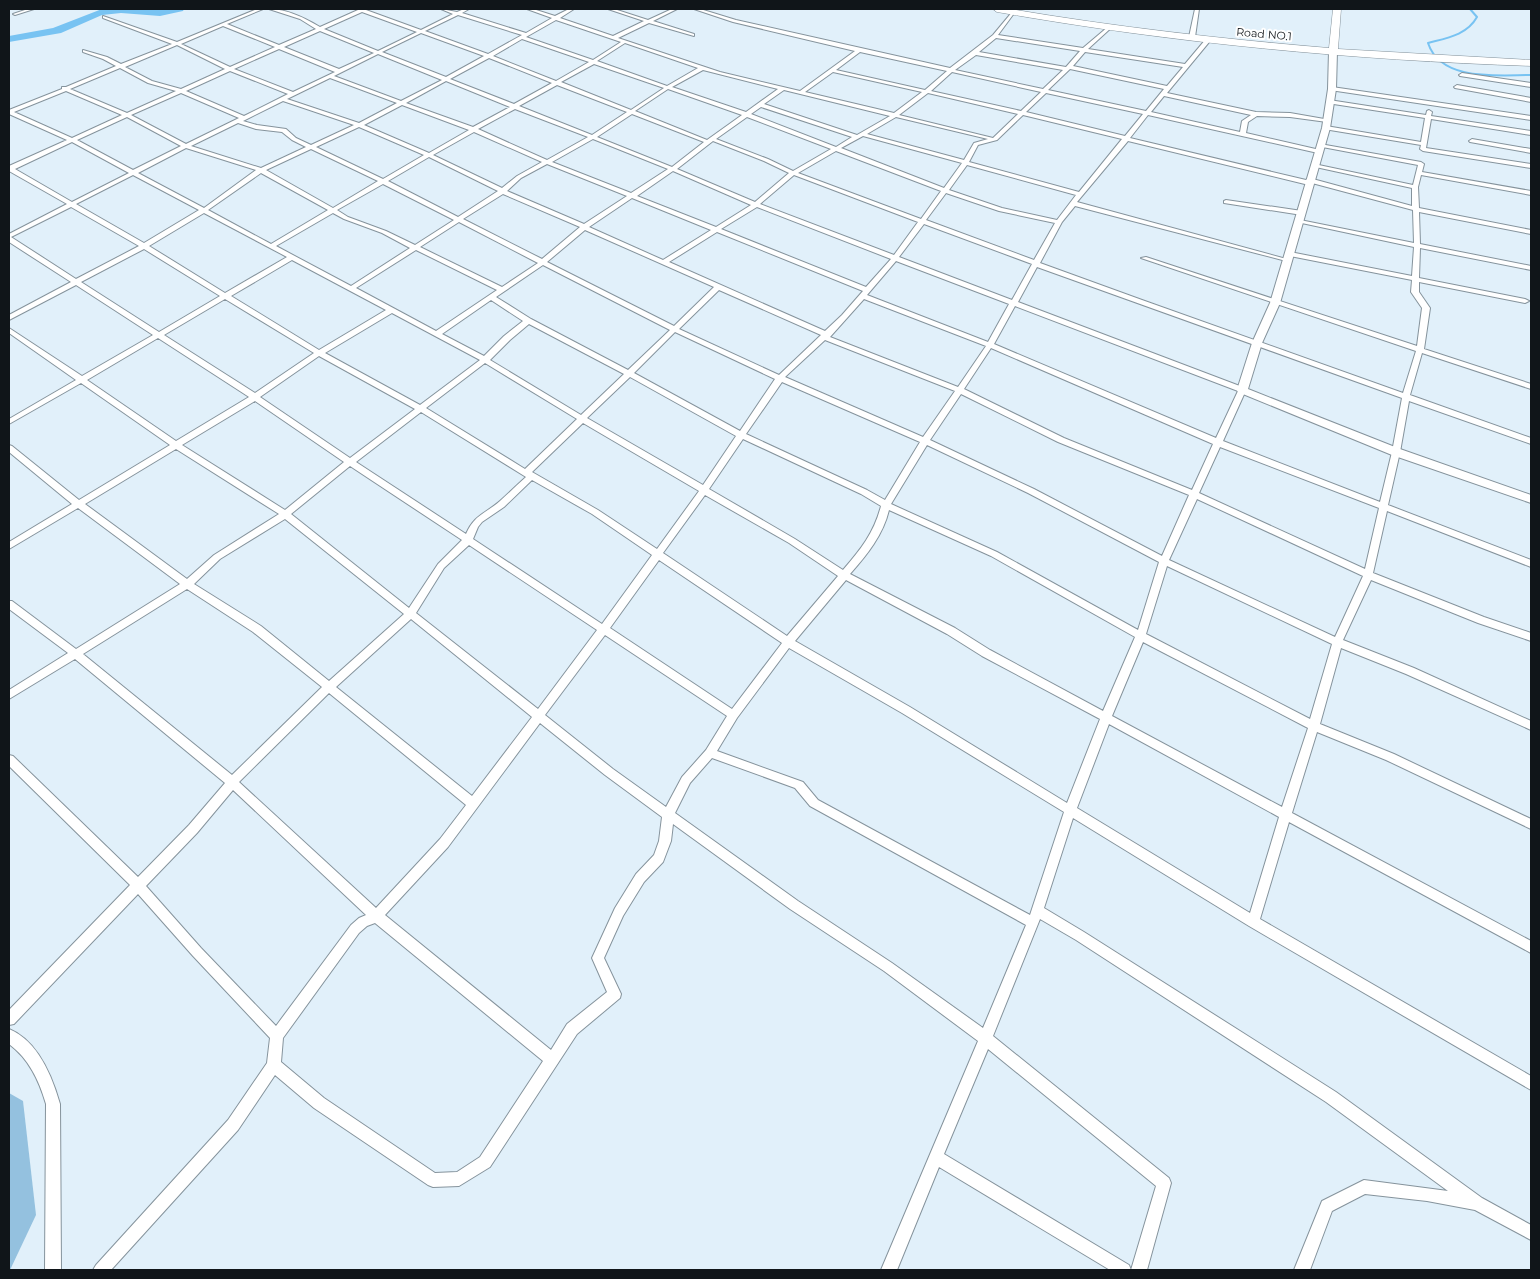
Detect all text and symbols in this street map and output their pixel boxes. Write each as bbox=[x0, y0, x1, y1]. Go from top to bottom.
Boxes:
street label: Road NO.1 bbox=[1236, 25, 1292, 43]

